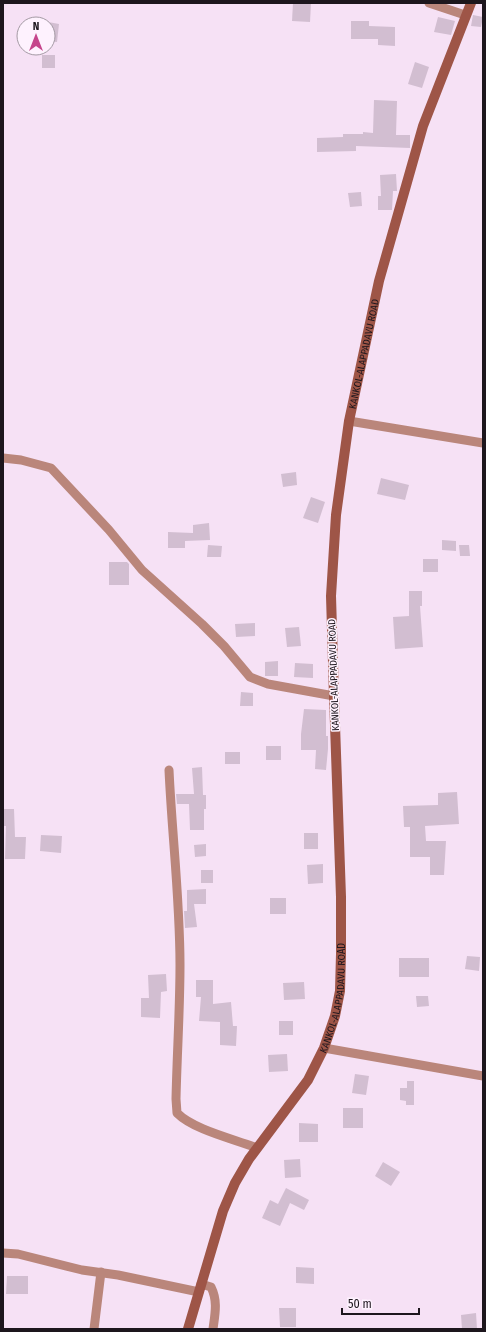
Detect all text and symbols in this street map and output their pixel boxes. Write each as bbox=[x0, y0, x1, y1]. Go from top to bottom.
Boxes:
north arrow bbox=[16, 16, 56, 56]
text: N bbox=[33, 20, 39, 33]
street label: KANKOL-ALAPPADAVU ROAD bbox=[347, 298, 382, 410]
street label: KANKOL-ALAPPADAVU ROAD bbox=[326, 619, 342, 731]
street label: KANKOL-ALAPPADAVU ROAD bbox=[317, 943, 348, 1055]
scale bar bbox=[342, 1290, 419, 1316]
text: 50 m bbox=[348, 1297, 372, 1311]

